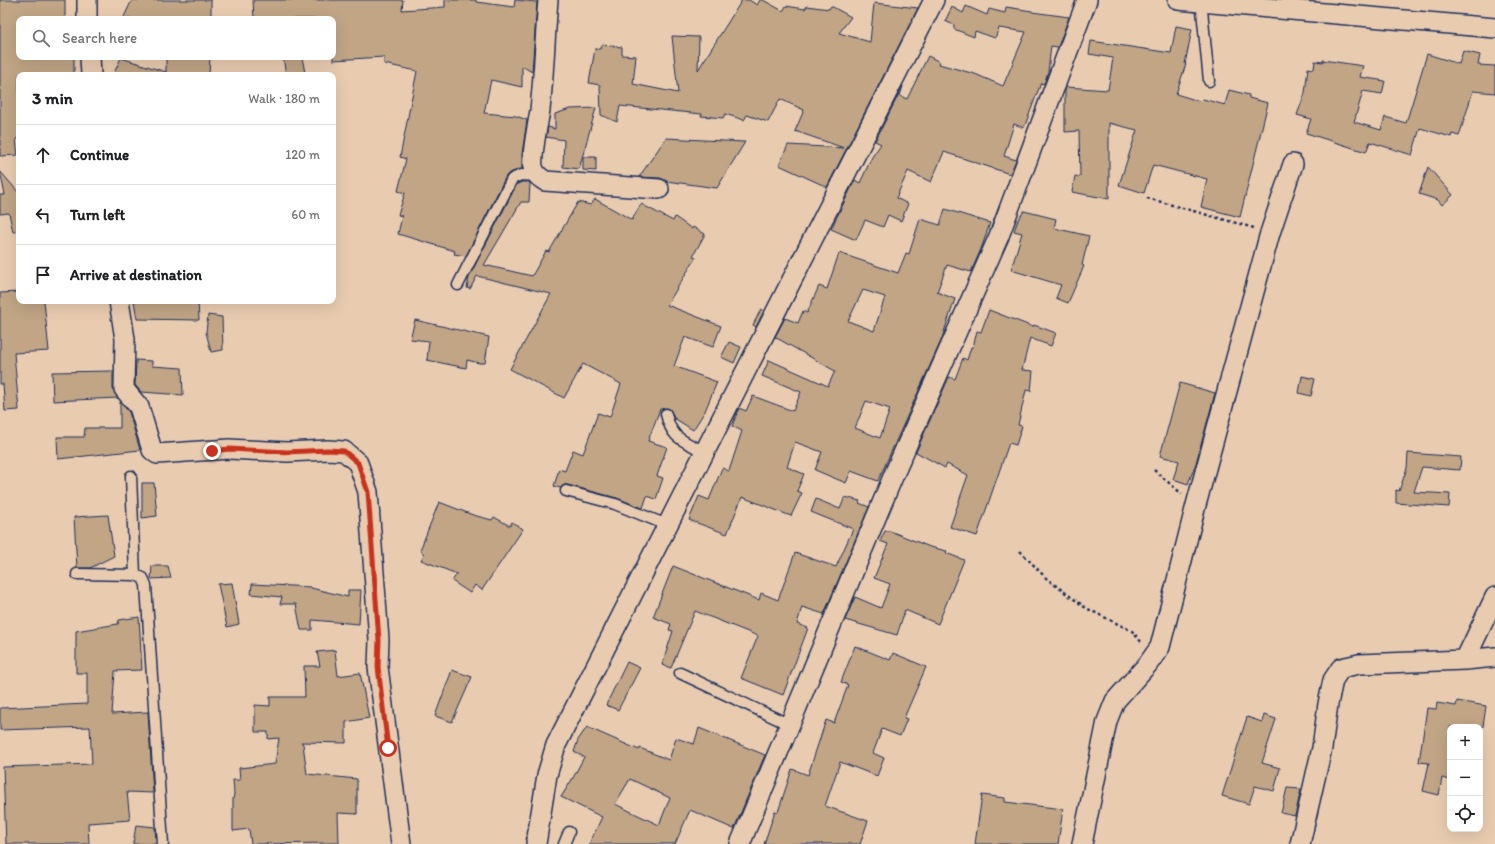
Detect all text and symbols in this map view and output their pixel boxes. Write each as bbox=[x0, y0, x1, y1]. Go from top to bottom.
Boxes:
search box bbox=[16, 16, 336, 60]
icon: search bbox=[30, 27, 52, 49]
text: Search here bbox=[62, 29, 137, 47]
text: 3 min bbox=[32, 88, 73, 108]
text: Walk · 180 m bbox=[248, 91, 320, 106]
icon: ahead bbox=[32, 144, 54, 166]
text: Continue bbox=[70, 146, 129, 164]
text: 120 m bbox=[285, 147, 320, 162]
icon: left bbox=[32, 204, 54, 226]
text: Turn left bbox=[70, 206, 125, 224]
text: 60 m bbox=[291, 207, 320, 222]
icon: arrive bbox=[32, 264, 54, 286]
text: Arrive at destination bbox=[70, 266, 202, 284]
route end bbox=[203, 442, 221, 460]
map controls bbox=[1447, 724, 1483, 832]
button: + bbox=[1447, 724, 1483, 760]
route start bbox=[379, 739, 397, 757]
button: − bbox=[1447, 760, 1483, 796]
button: locate bbox=[1447, 796, 1483, 832]

